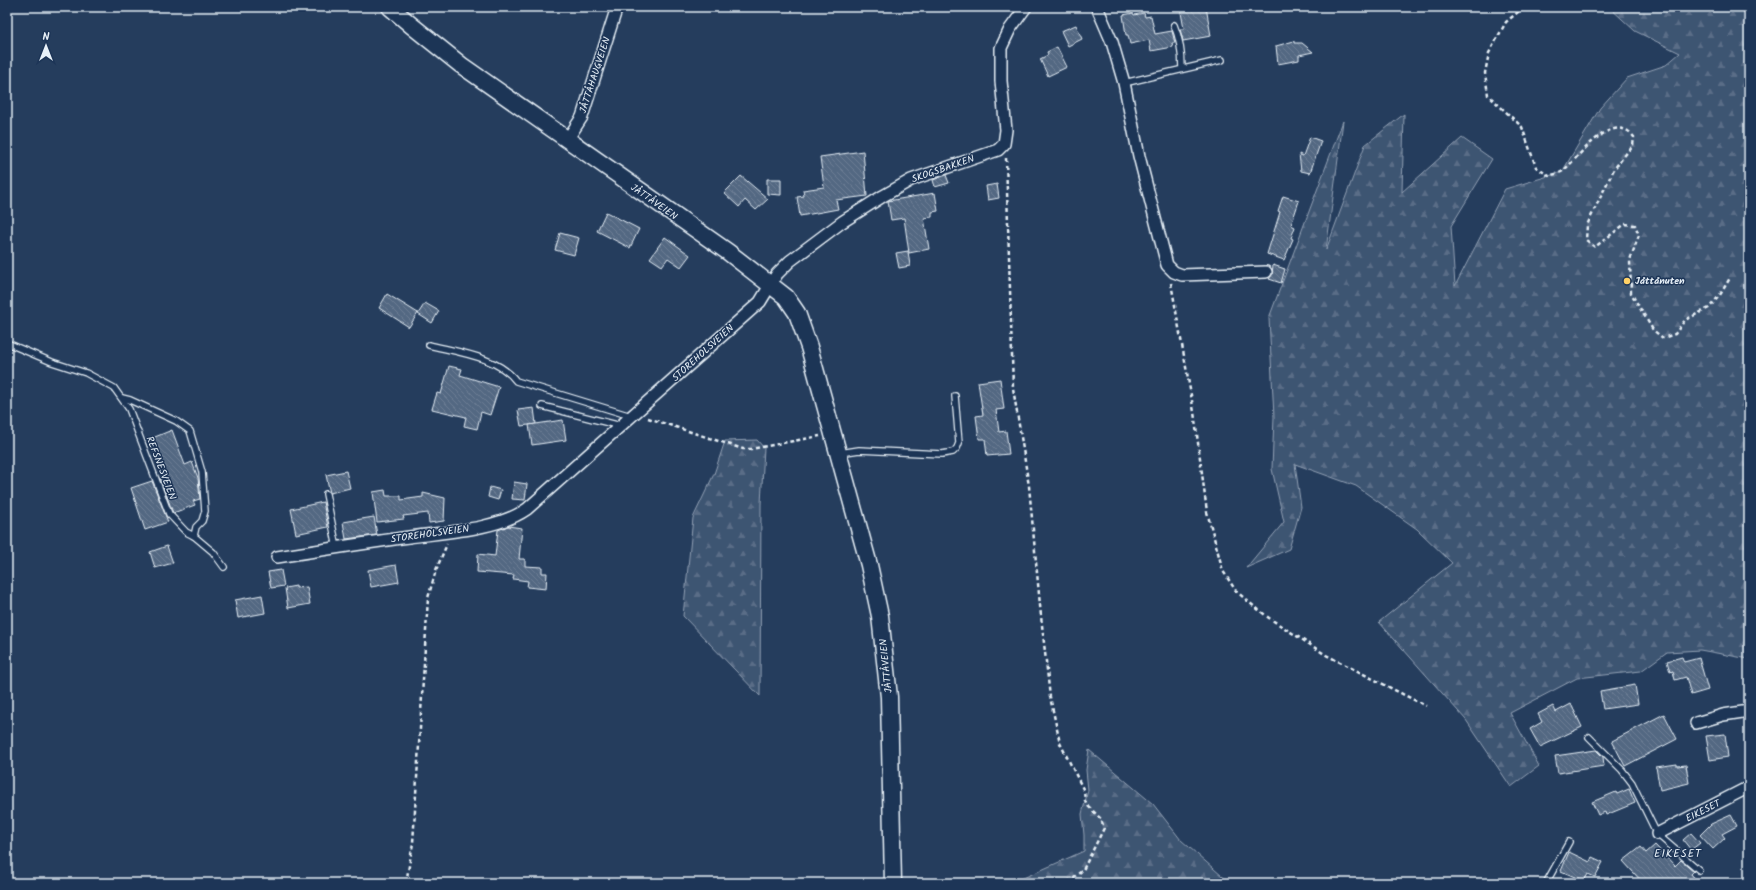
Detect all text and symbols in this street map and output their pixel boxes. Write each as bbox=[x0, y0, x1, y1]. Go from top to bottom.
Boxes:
north arrow bbox=[26, 26, 66, 66]
text: N bbox=[43, 28, 50, 46]
street label: JÅTTÅHAUGVEIEN bbox=[575, 35, 615, 115]
street label: SKOGSBAKKEN bbox=[909, 151, 977, 187]
street label: JÅTTÅVEIEN bbox=[627, 180, 681, 224]
place label: Jåttånuten bbox=[1635, 273, 1685, 289]
marker: Jåttånuten bbox=[1622, 276, 1632, 286]
street label: STOREHOLSVEIEN bbox=[668, 320, 738, 385]
street label: REFSNESVEIEN bbox=[142, 434, 181, 502]
street label: STOREHOLSVEIEN bbox=[390, 521, 470, 547]
street label: JÅTTÅVEIEN bbox=[875, 638, 897, 694]
street label: EIKESET bbox=[1683, 795, 1725, 827]
district label: EIKESET bbox=[1654, 845, 1702, 863]

